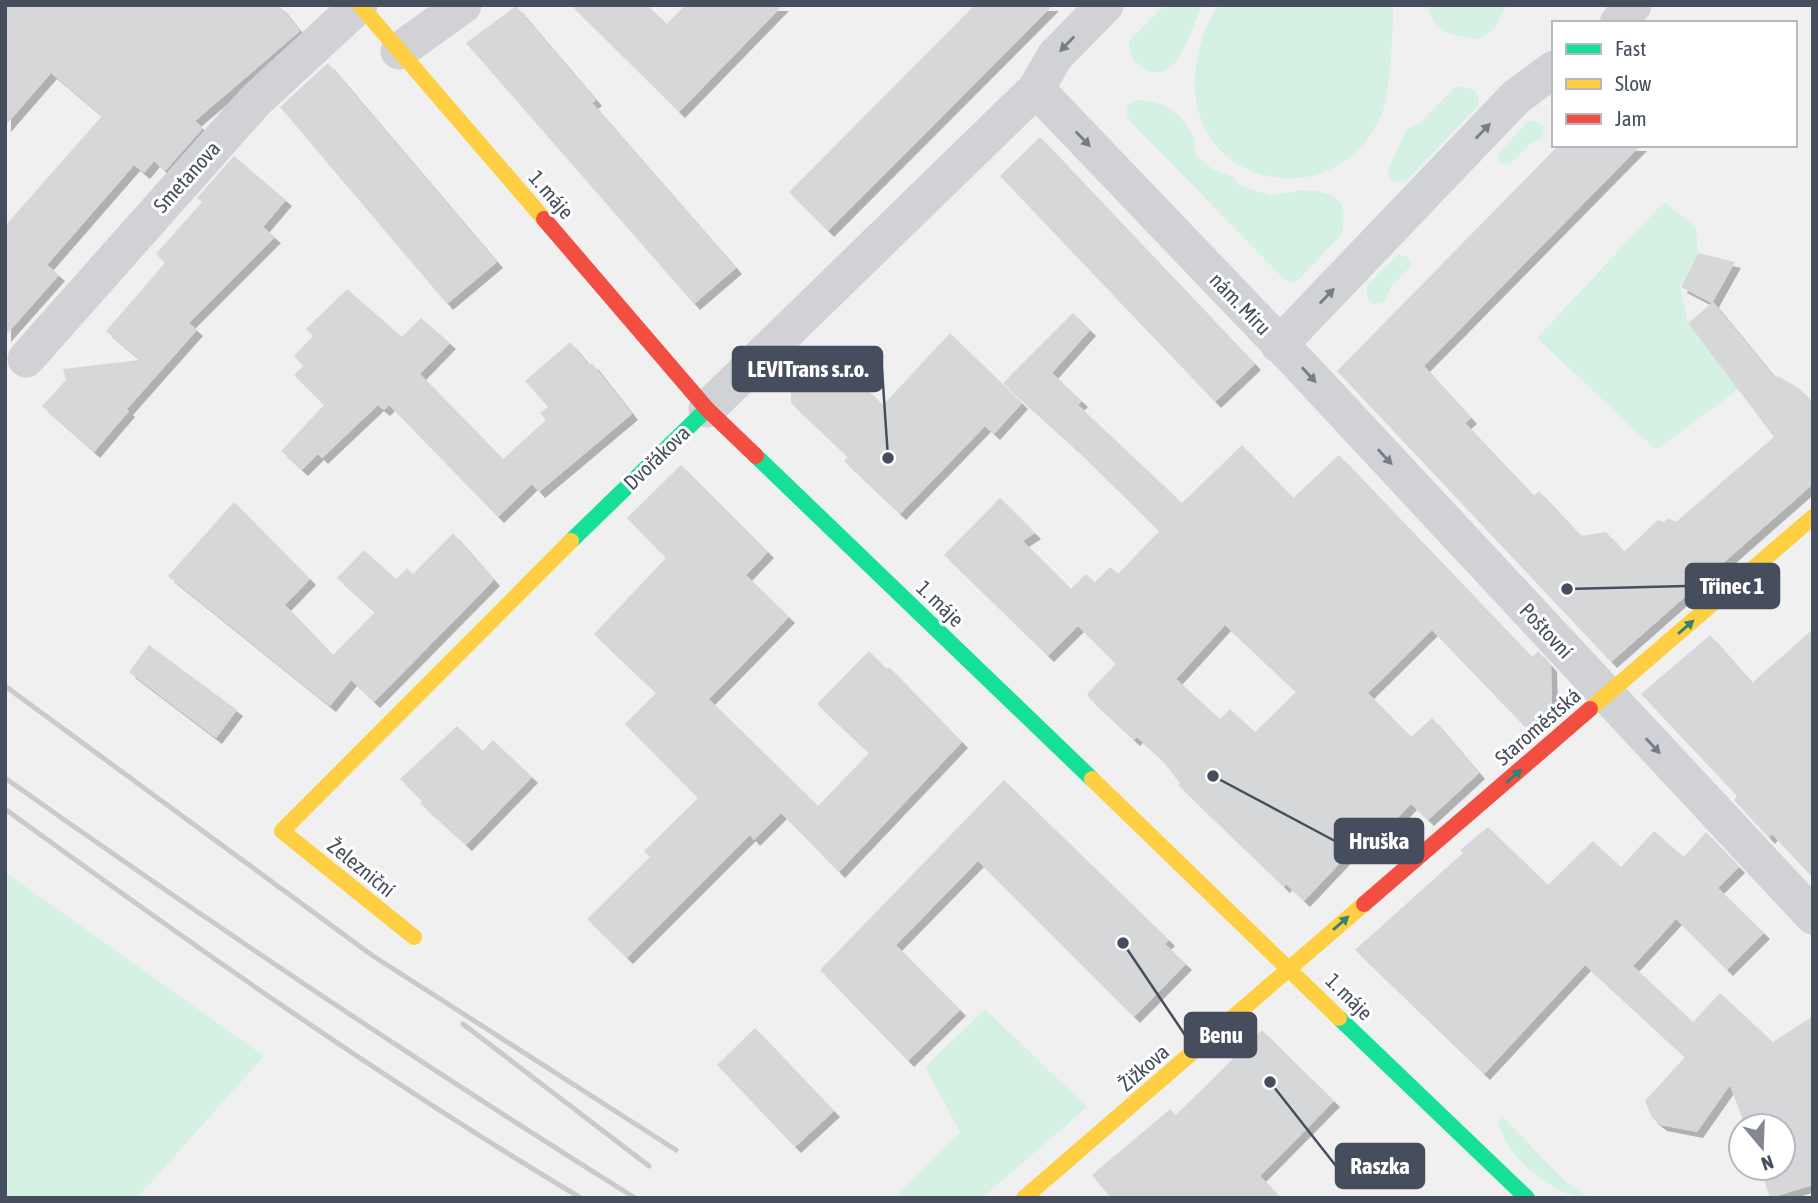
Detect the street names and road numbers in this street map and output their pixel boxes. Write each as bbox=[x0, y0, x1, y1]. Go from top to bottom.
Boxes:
street label: Smetanova bbox=[148, 136, 224, 217]
street label: 1. máje bbox=[524, 165, 579, 223]
street label: nám. Míru bbox=[1205, 267, 1276, 339]
street label: Dvořákova bbox=[618, 420, 694, 495]
street label: 1. máje bbox=[912, 575, 969, 631]
street label: Poštovní bbox=[1515, 598, 1578, 663]
street label: Staroměstská bbox=[1490, 683, 1585, 770]
street label: Železniční bbox=[323, 833, 400, 902]
street label: 1. máje bbox=[1322, 968, 1378, 1024]
street label: Žižkova bbox=[1113, 1039, 1173, 1096]

